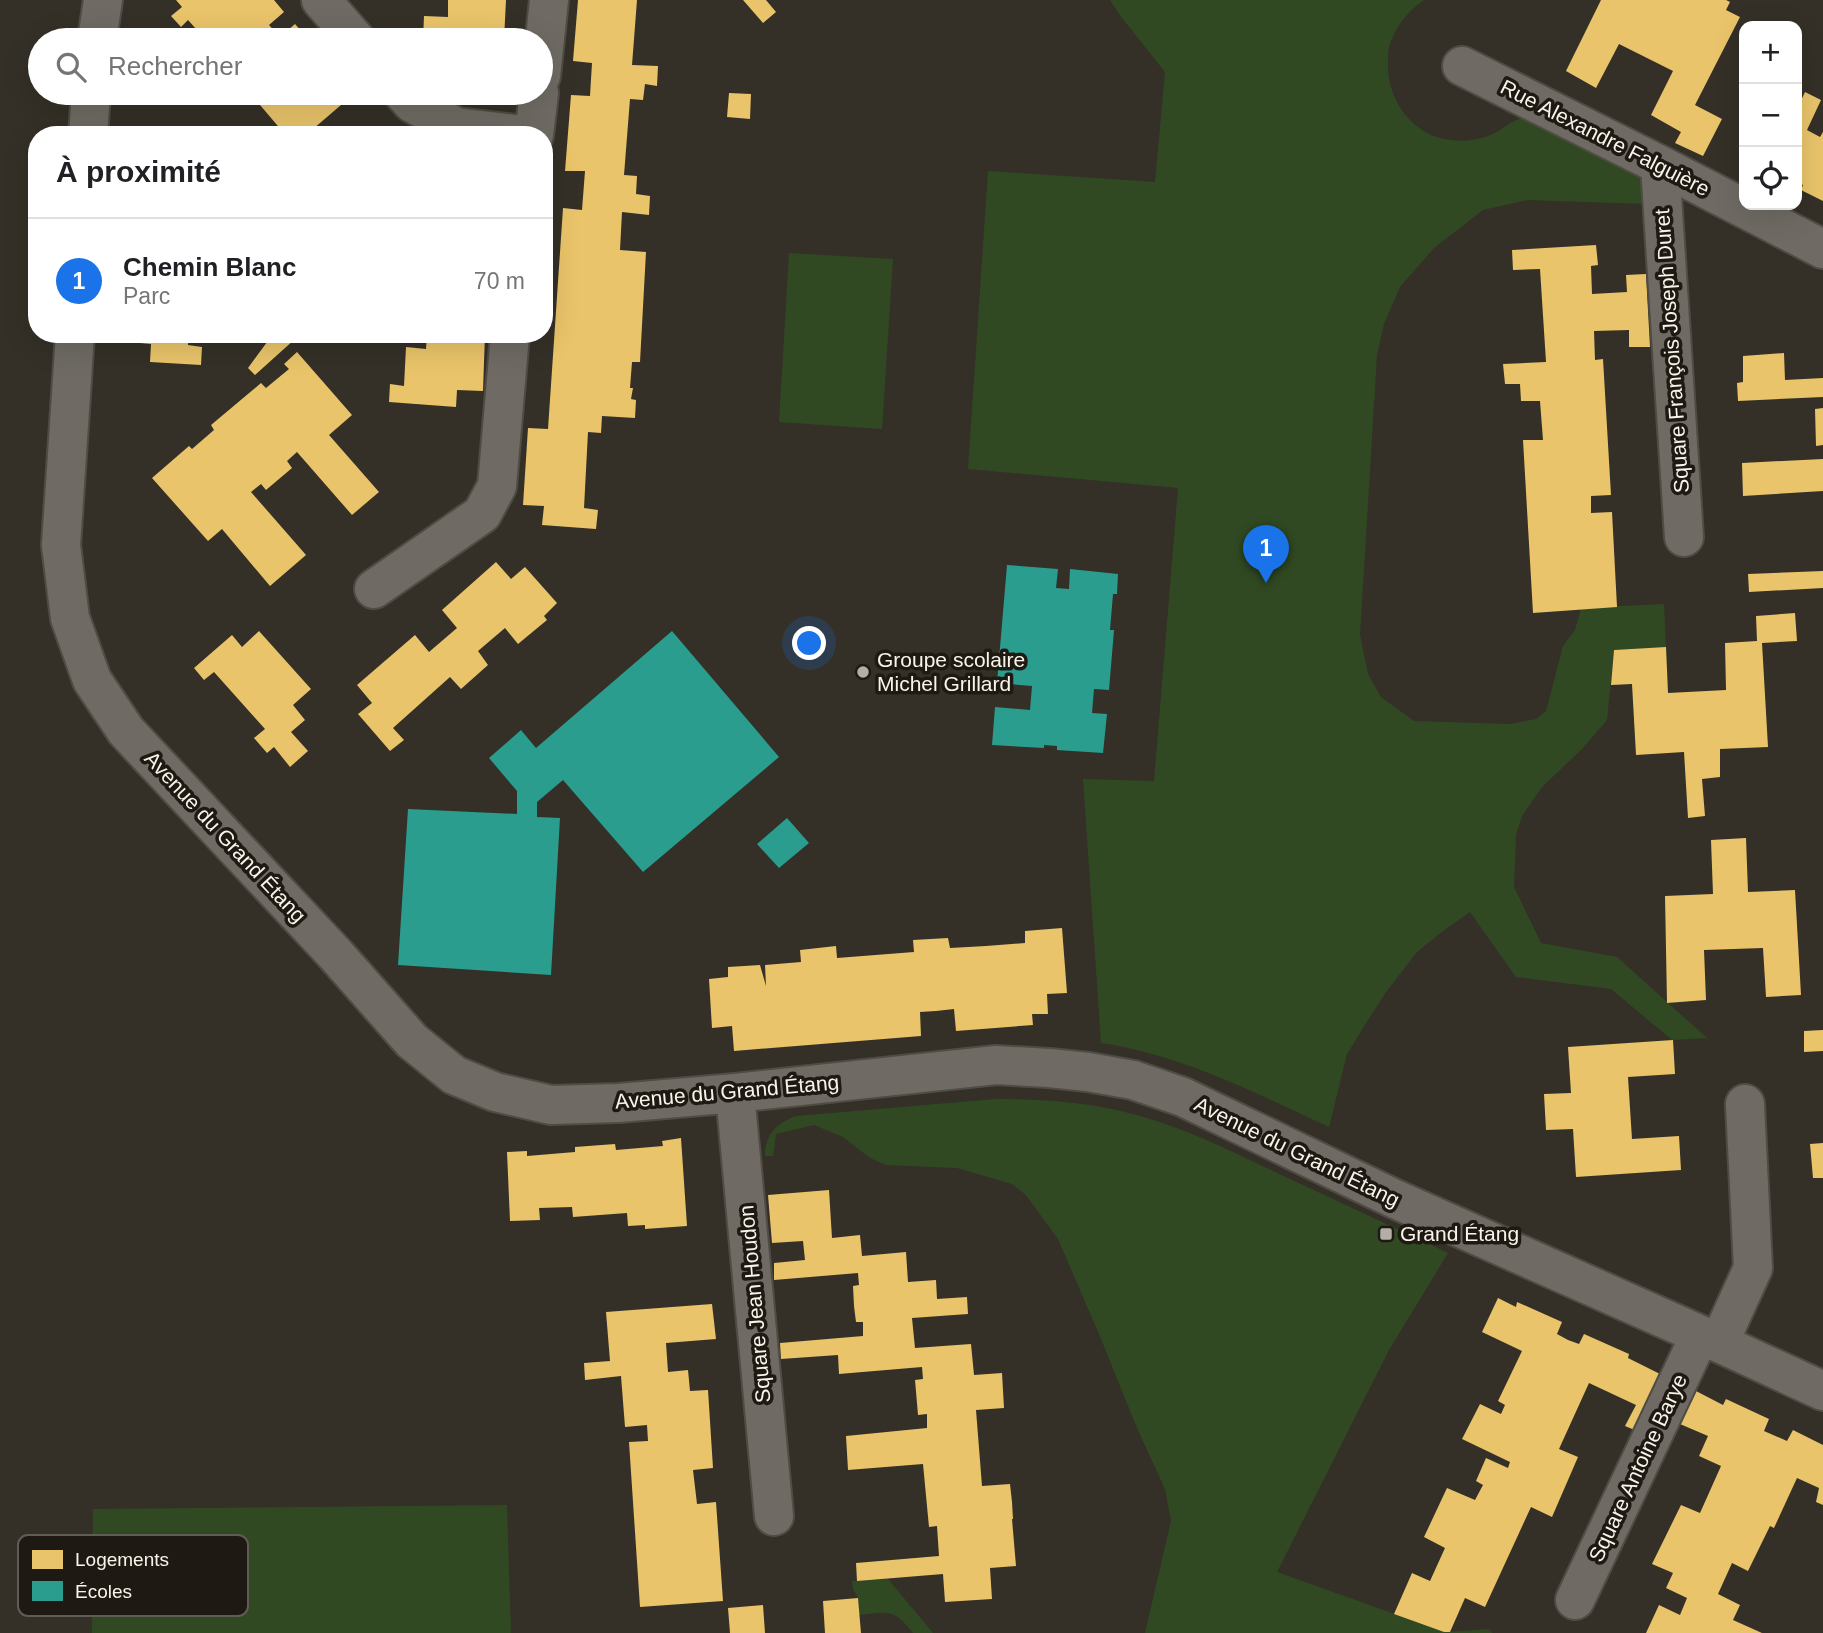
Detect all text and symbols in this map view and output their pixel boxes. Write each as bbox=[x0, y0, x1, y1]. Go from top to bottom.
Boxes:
map controls bbox=[1739, 21, 1802, 210]
button: + bbox=[1739, 21, 1802, 84]
search box bbox=[28, 28, 553, 105]
icon: search bbox=[52, 48, 90, 86]
text: Rechercher bbox=[108, 51, 242, 81]
street label: Rue Alexandre Falguière bbox=[1497, 75, 1713, 200]
button: − bbox=[1739, 84, 1802, 147]
button: locate bbox=[1739, 147, 1802, 210]
text: À proximité bbox=[56, 155, 221, 188]
street label: Square François Joseph Duret bbox=[1650, 208, 1693, 494]
text: Chemin Blanc bbox=[123, 252, 296, 282]
text: 1 bbox=[73, 268, 85, 294]
text: 70 m bbox=[474, 268, 525, 294]
text: Parc bbox=[123, 283, 170, 309]
pin: 1 bbox=[1243, 525, 1289, 583]
your location bbox=[792, 626, 826, 660]
place label: Groupe scolaire Michel Grillard bbox=[877, 648, 1025, 695]
marker: Groupe scolaire Michel Grillard bbox=[855, 664, 871, 680]
street label: Avenue du Grand Étang bbox=[140, 747, 310, 927]
street label: Avenue du Grand Étang bbox=[614, 1070, 840, 1113]
street label: Avenue du Grand Étang bbox=[1191, 1092, 1403, 1211]
street label: Square Jean Houdon bbox=[734, 1204, 775, 1404]
place label: Grand Étang bbox=[1400, 1222, 1519, 1245]
marker: Grand Étang bbox=[1378, 1226, 1394, 1242]
street label: Square Antoine Barye bbox=[1584, 1370, 1691, 1565]
legend bbox=[18, 1535, 248, 1616]
text: Logements bbox=[75, 1549, 169, 1570]
text: Écoles bbox=[75, 1581, 132, 1602]

